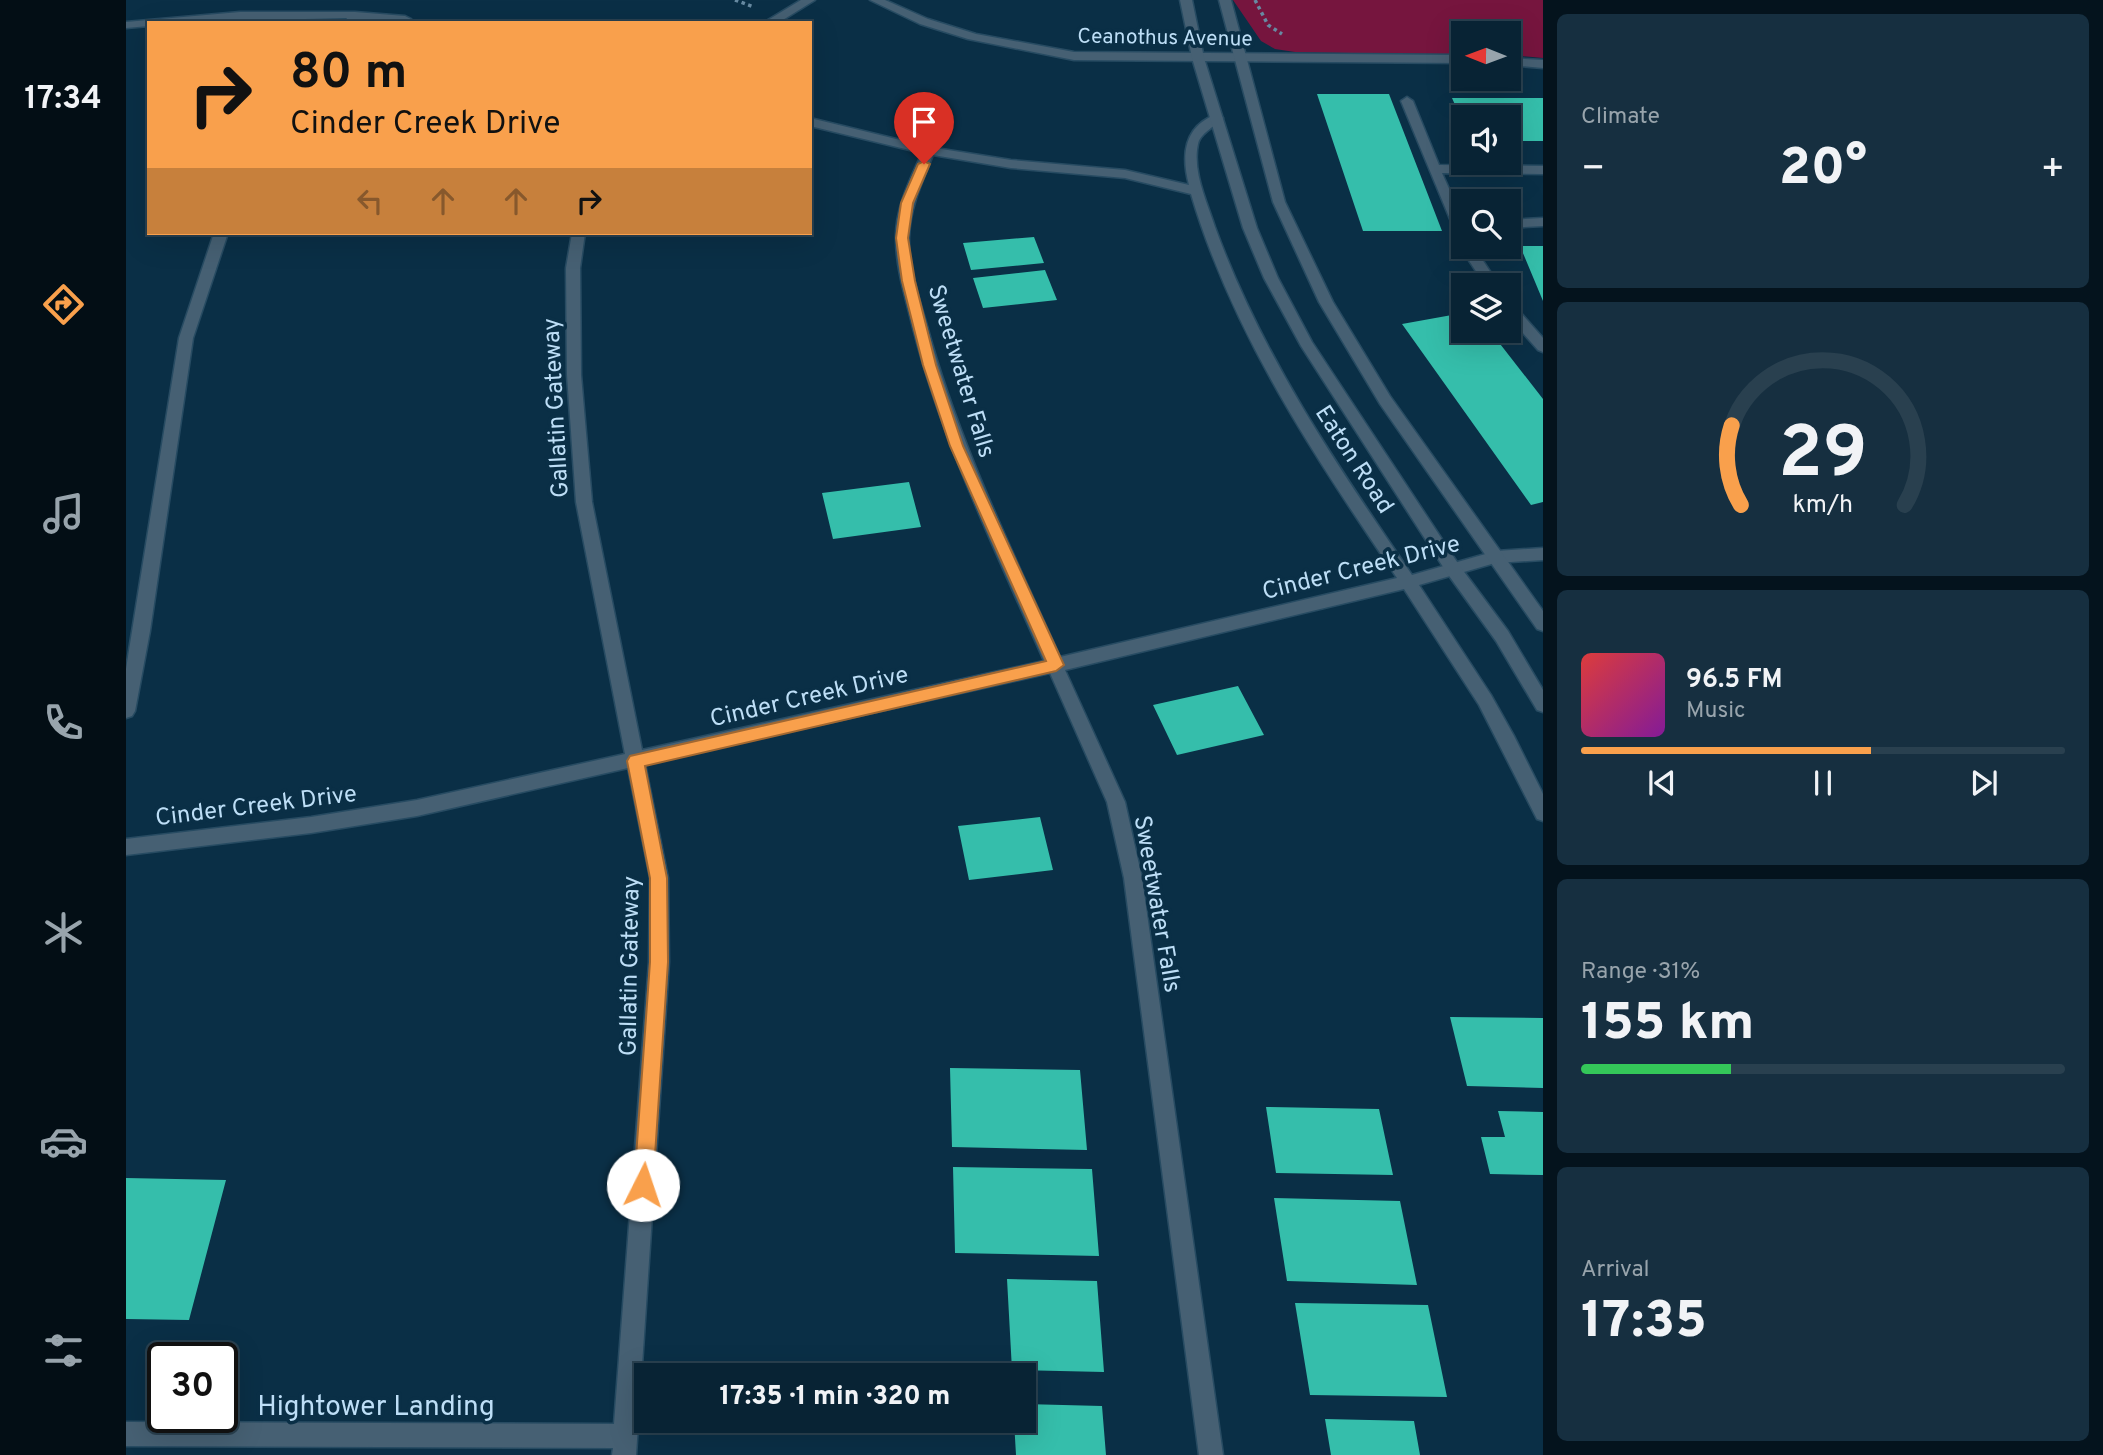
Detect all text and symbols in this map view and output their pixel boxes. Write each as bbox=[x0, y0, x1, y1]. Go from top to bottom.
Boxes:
north arrow bbox=[1451, 21, 1521, 91]
map controls bbox=[1451, 21, 1521, 343]
street label: Ceanothus Avenue bbox=[1077, 23, 1253, 54]
text: 80 m bbox=[290, 44, 407, 106]
icon: right bbox=[175, 49, 266, 140]
text: 17:34 bbox=[24, 80, 102, 120]
pin bbox=[894, 92, 954, 164]
icon: arrive bbox=[905, 103, 943, 141]
text: Climate bbox=[1581, 103, 1660, 132]
text: Cinder Creek Drive bbox=[290, 105, 561, 145]
button: sound bbox=[1451, 105, 1521, 175]
text: 20° bbox=[1779, 137, 1867, 203]
text: − bbox=[1581, 146, 1606, 195]
text: + bbox=[2040, 146, 2065, 195]
icon: left bbox=[351, 182, 389, 220]
icon: ahead bbox=[424, 182, 462, 220]
icon: ahead bbox=[497, 182, 535, 220]
icon: right bbox=[570, 182, 608, 220]
button: search bbox=[1451, 189, 1521, 259]
button: layers bbox=[1451, 273, 1521, 343]
icon: directions bbox=[39, 280, 88, 329]
street label: Sweetwater Falls bbox=[920, 281, 1001, 462]
street label: Gallatin Gateway bbox=[537, 317, 577, 499]
street label: Eaton Road bbox=[1307, 400, 1399, 520]
text: 29 bbox=[1778, 412, 1868, 504]
icon: music bbox=[39, 489, 88, 538]
text: km/h bbox=[1793, 490, 1853, 522]
street label: Cinder Creek Drive bbox=[1259, 530, 1464, 608]
street label: Cinder Creek Drive bbox=[707, 661, 912, 735]
text: 96.5 FM bbox=[1686, 664, 1783, 697]
text: Music bbox=[1686, 697, 1746, 726]
icon: phone bbox=[39, 698, 88, 747]
icon: previous bbox=[1643, 764, 1681, 802]
icon: pause bbox=[1804, 764, 1842, 802]
icon: next bbox=[1965, 764, 2003, 802]
street label: Cinder Creek Drive bbox=[154, 780, 359, 834]
street label: Sweetwater Falls bbox=[1126, 813, 1186, 995]
street label: Gallatin Gateway bbox=[614, 876, 648, 1056]
icon: climate bbox=[39, 908, 88, 957]
text: Range · 31% bbox=[1581, 958, 1700, 987]
text: 155 km bbox=[1581, 992, 1754, 1058]
icon: car bbox=[39, 1117, 88, 1166]
position arrow bbox=[606, 1148, 680, 1222]
text: Arrival bbox=[1581, 1256, 1650, 1285]
text: 17:35 bbox=[1581, 1290, 1707, 1356]
icon: filters bbox=[39, 1326, 88, 1375]
speed limit sign: 30 bbox=[147, 1342, 238, 1433]
text: 17:35 · 1 min · 320 m bbox=[720, 1381, 950, 1414]
street label: Hightower Landing bbox=[257, 1390, 495, 1426]

